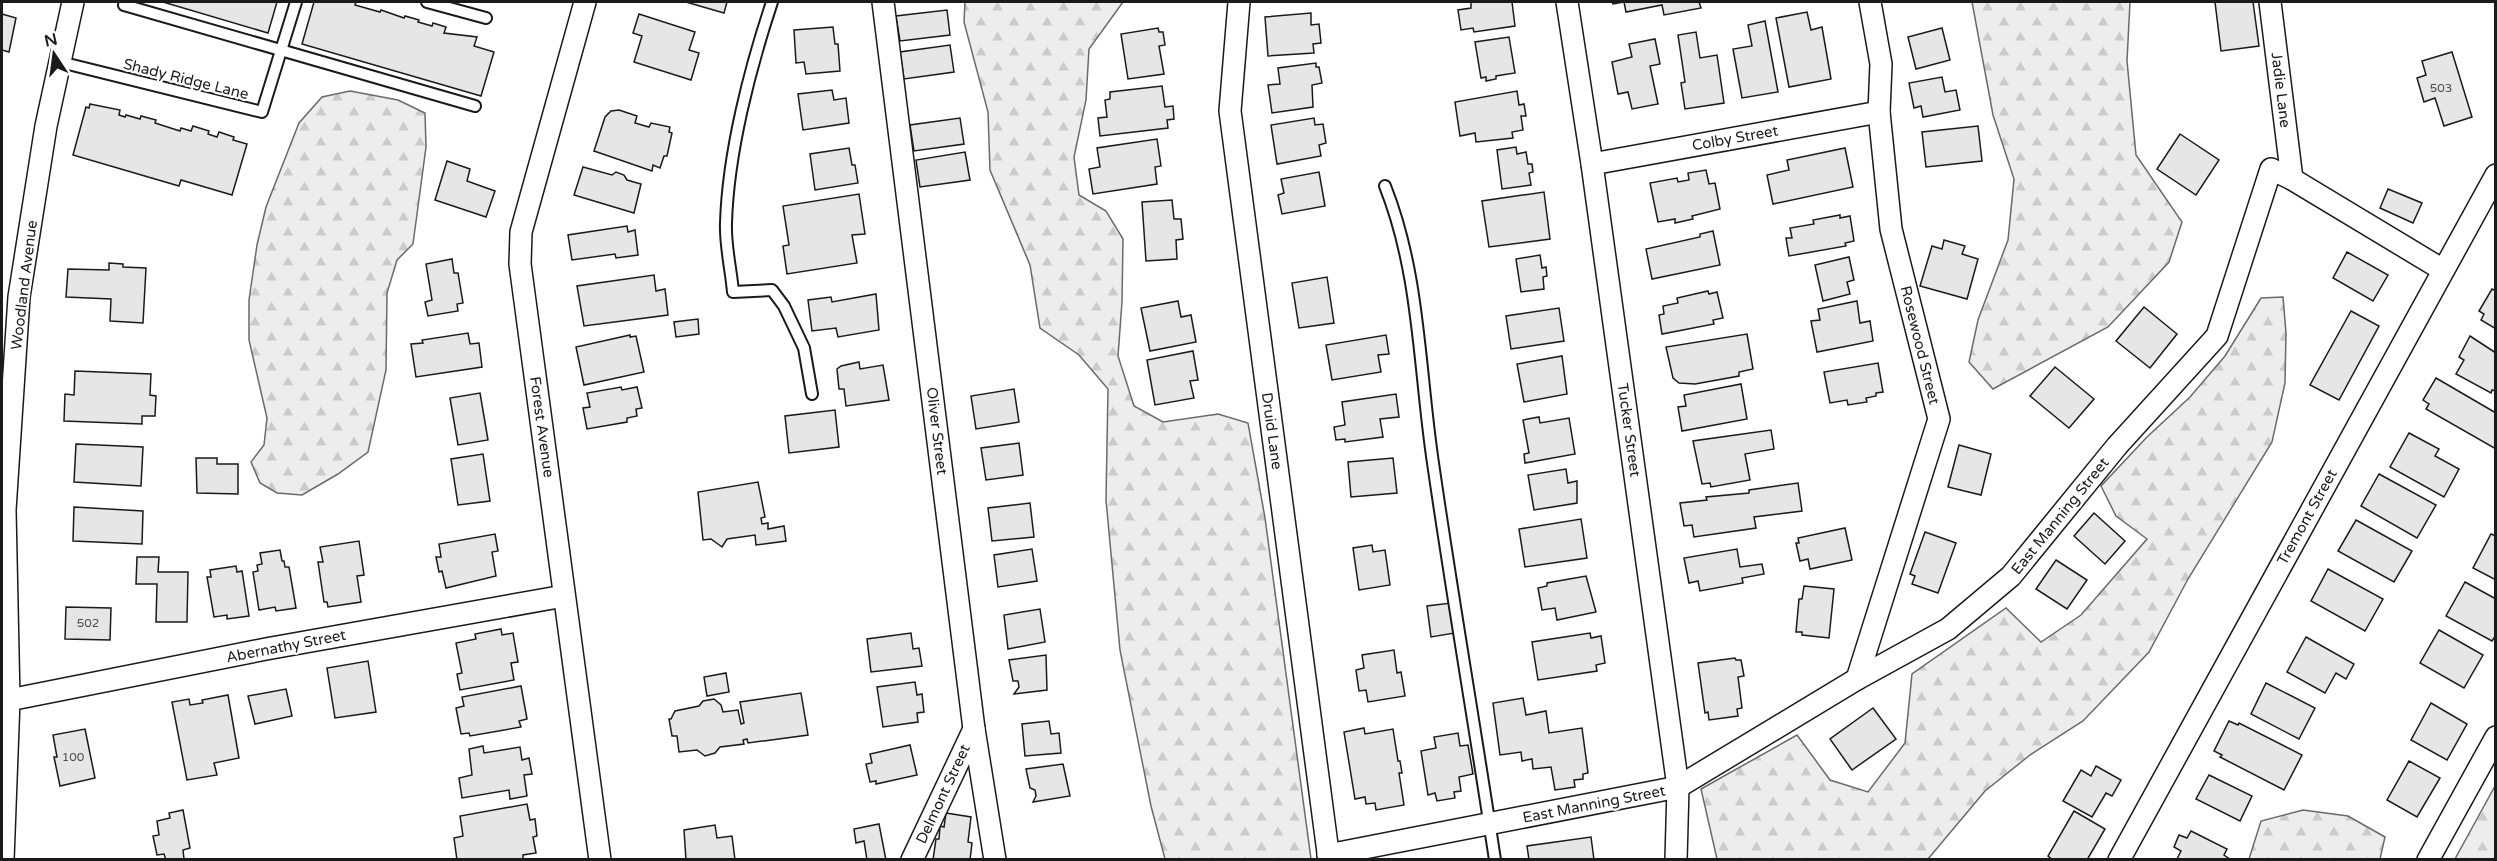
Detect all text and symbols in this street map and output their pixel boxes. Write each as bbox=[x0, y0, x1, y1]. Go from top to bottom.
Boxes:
north arrow bbox=[24, 24, 84, 84]
text: N bbox=[42, 29, 59, 52]
street label: Jadie Lane bbox=[2267, 51, 2295, 129]
street label: Shady Ridge Lane bbox=[121, 55, 251, 103]
house number: 503 bbox=[2430, 81, 2452, 95]
street label: Colby Street bbox=[1690, 122, 1780, 154]
street label: Woodland Avenue bbox=[7, 219, 41, 351]
street label: Rosewood Street bbox=[1897, 284, 1944, 406]
street label: Forest Avenue bbox=[526, 375, 558, 479]
street label: Tucker Street bbox=[1614, 382, 1645, 478]
street label: Oliver Street bbox=[923, 386, 951, 476]
street label: Druid Lane bbox=[1258, 391, 1286, 471]
street label: East Manning Street bbox=[2007, 454, 2113, 578]
street label: Tremont Street bbox=[2273, 466, 2341, 568]
house number: 502 bbox=[77, 616, 99, 630]
street label: Abernathy Street bbox=[225, 626, 348, 666]
street label: Delmont Street bbox=[912, 741, 974, 847]
house number: 100 bbox=[62, 750, 85, 764]
street label: East Manning Street bbox=[1521, 781, 1667, 827]

